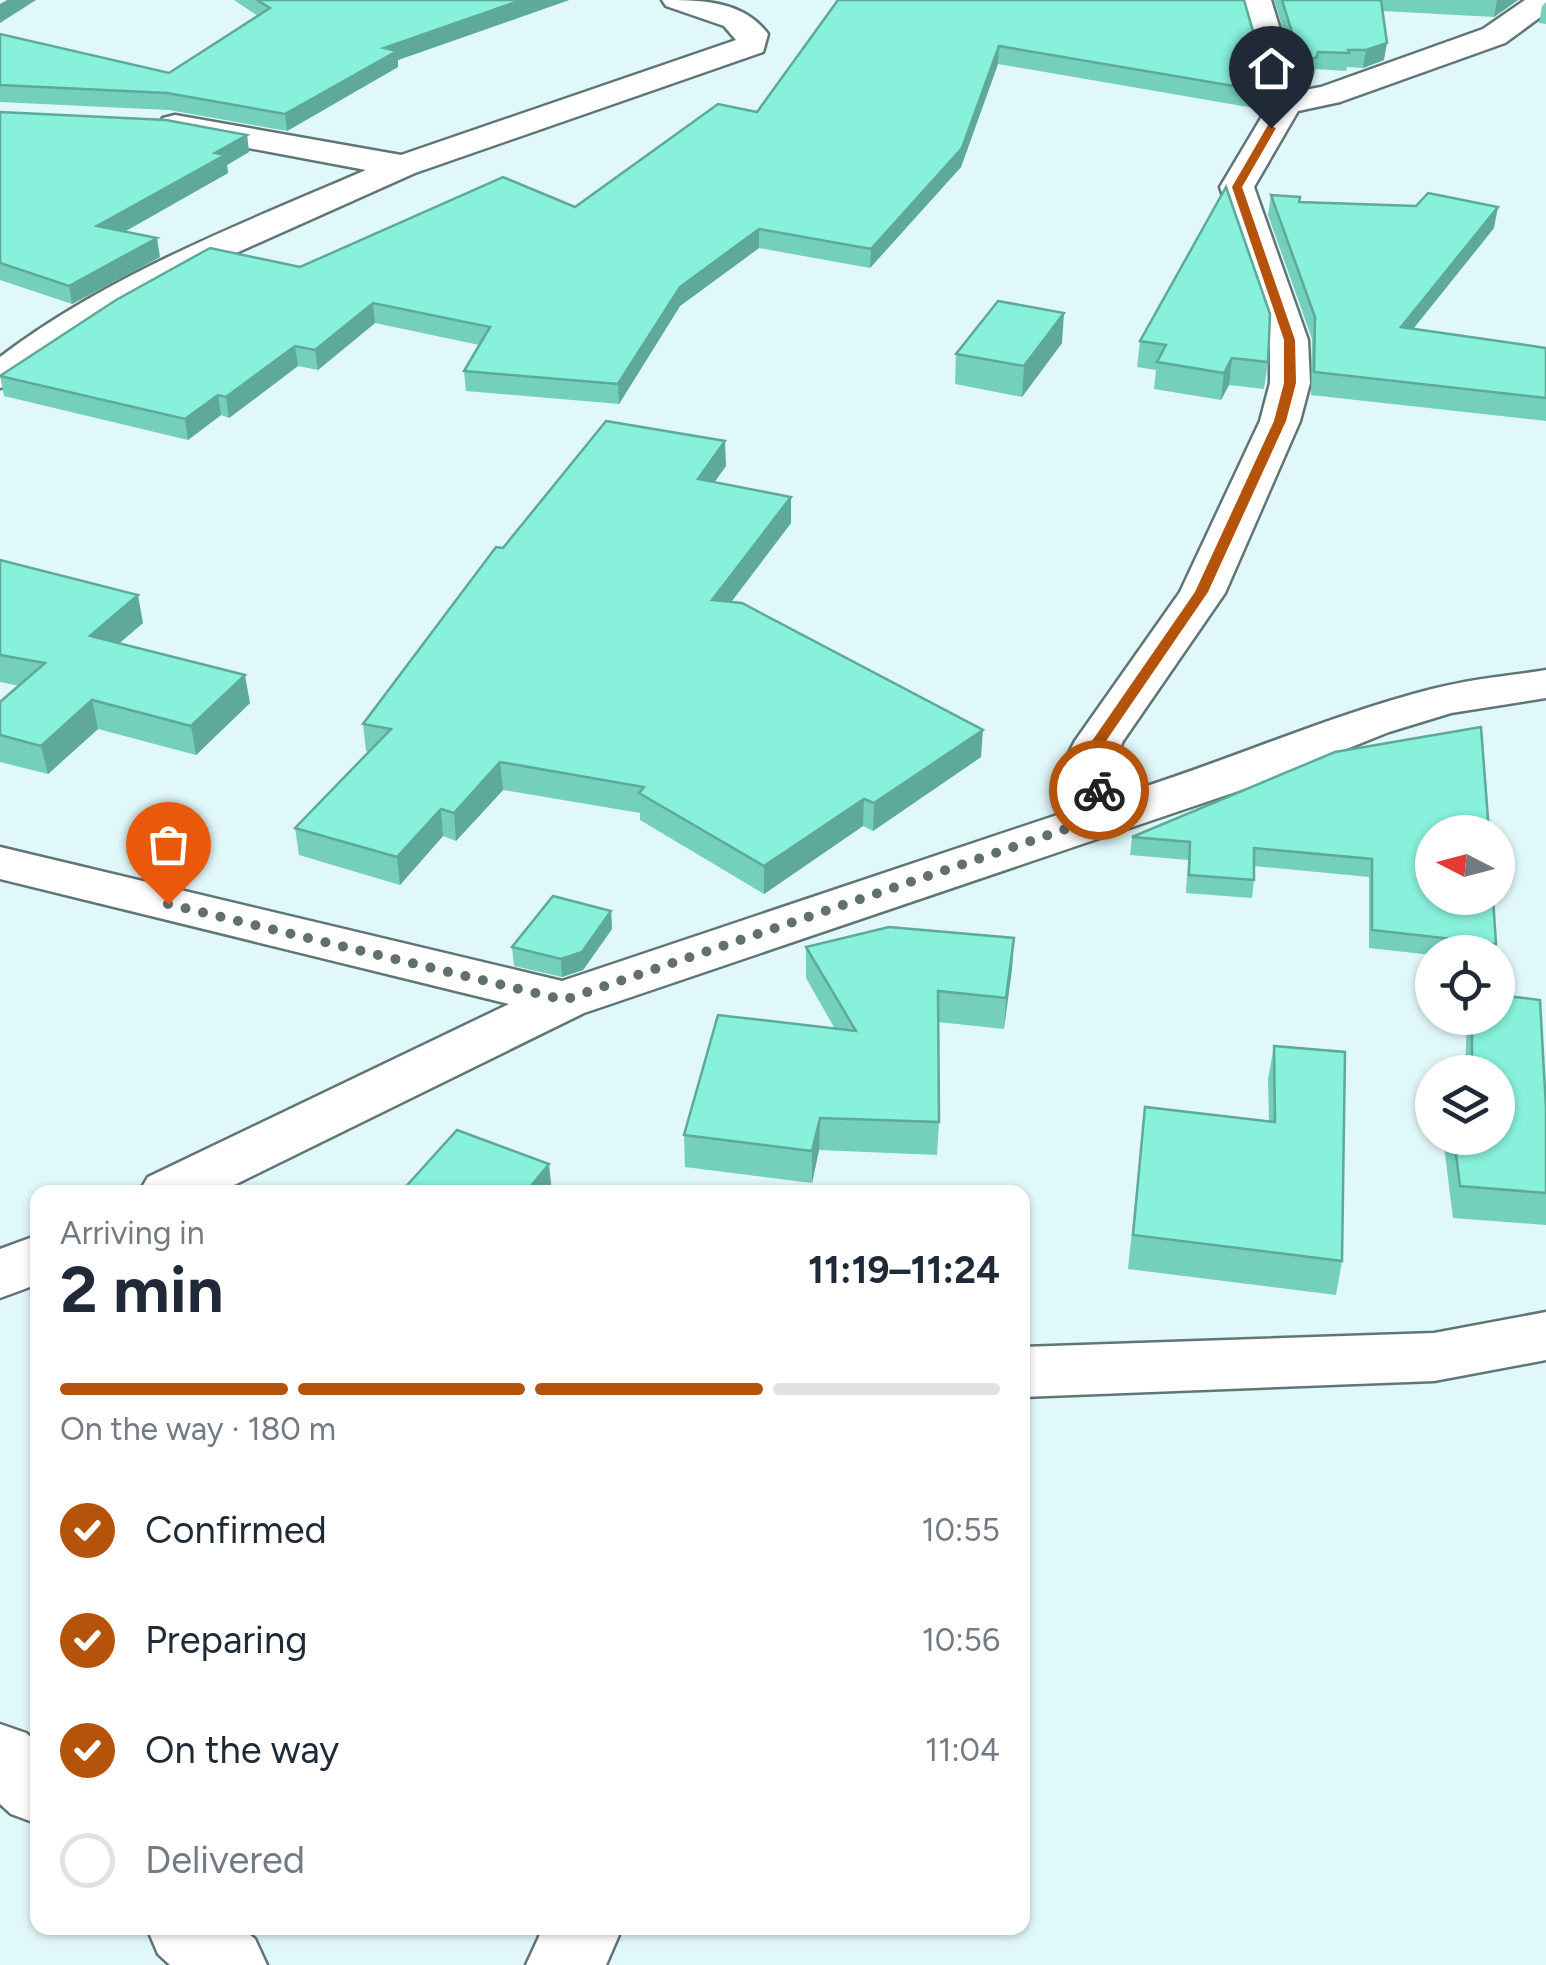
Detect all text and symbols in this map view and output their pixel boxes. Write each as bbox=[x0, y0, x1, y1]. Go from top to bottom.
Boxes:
pin bbox=[1229, 26, 1314, 129]
icon: home bbox=[1244, 41, 1299, 96]
courier bbox=[1049, 740, 1149, 840]
icon: bike bbox=[1072, 763, 1127, 818]
pin bbox=[126, 802, 211, 905]
north arrow bbox=[1415, 815, 1515, 915]
map controls bbox=[1415, 815, 1515, 1155]
icon: bag bbox=[141, 817, 196, 872]
button: locate bbox=[1415, 935, 1515, 1035]
button: layers bbox=[1415, 1055, 1515, 1155]
text: Arriving in bbox=[60, 1214, 205, 1252]
text: 11:19–11:24 bbox=[808, 1247, 1000, 1293]
text: 2 min bbox=[60, 1250, 224, 1328]
text: On the way · 180 m bbox=[60, 1410, 336, 1448]
icon: check bbox=[60, 1503, 115, 1558]
text: Confirmed bbox=[145, 1507, 327, 1553]
text: 10:55 bbox=[921, 1511, 1000, 1549]
icon: check bbox=[60, 1613, 115, 1668]
text: Preparing bbox=[145, 1617, 307, 1663]
text: 10:56 bbox=[922, 1621, 1000, 1659]
icon: check bbox=[60, 1723, 115, 1778]
text: On the way bbox=[145, 1727, 339, 1773]
text: 11:04 bbox=[925, 1731, 1000, 1769]
text: Delivered bbox=[145, 1837, 305, 1883]

